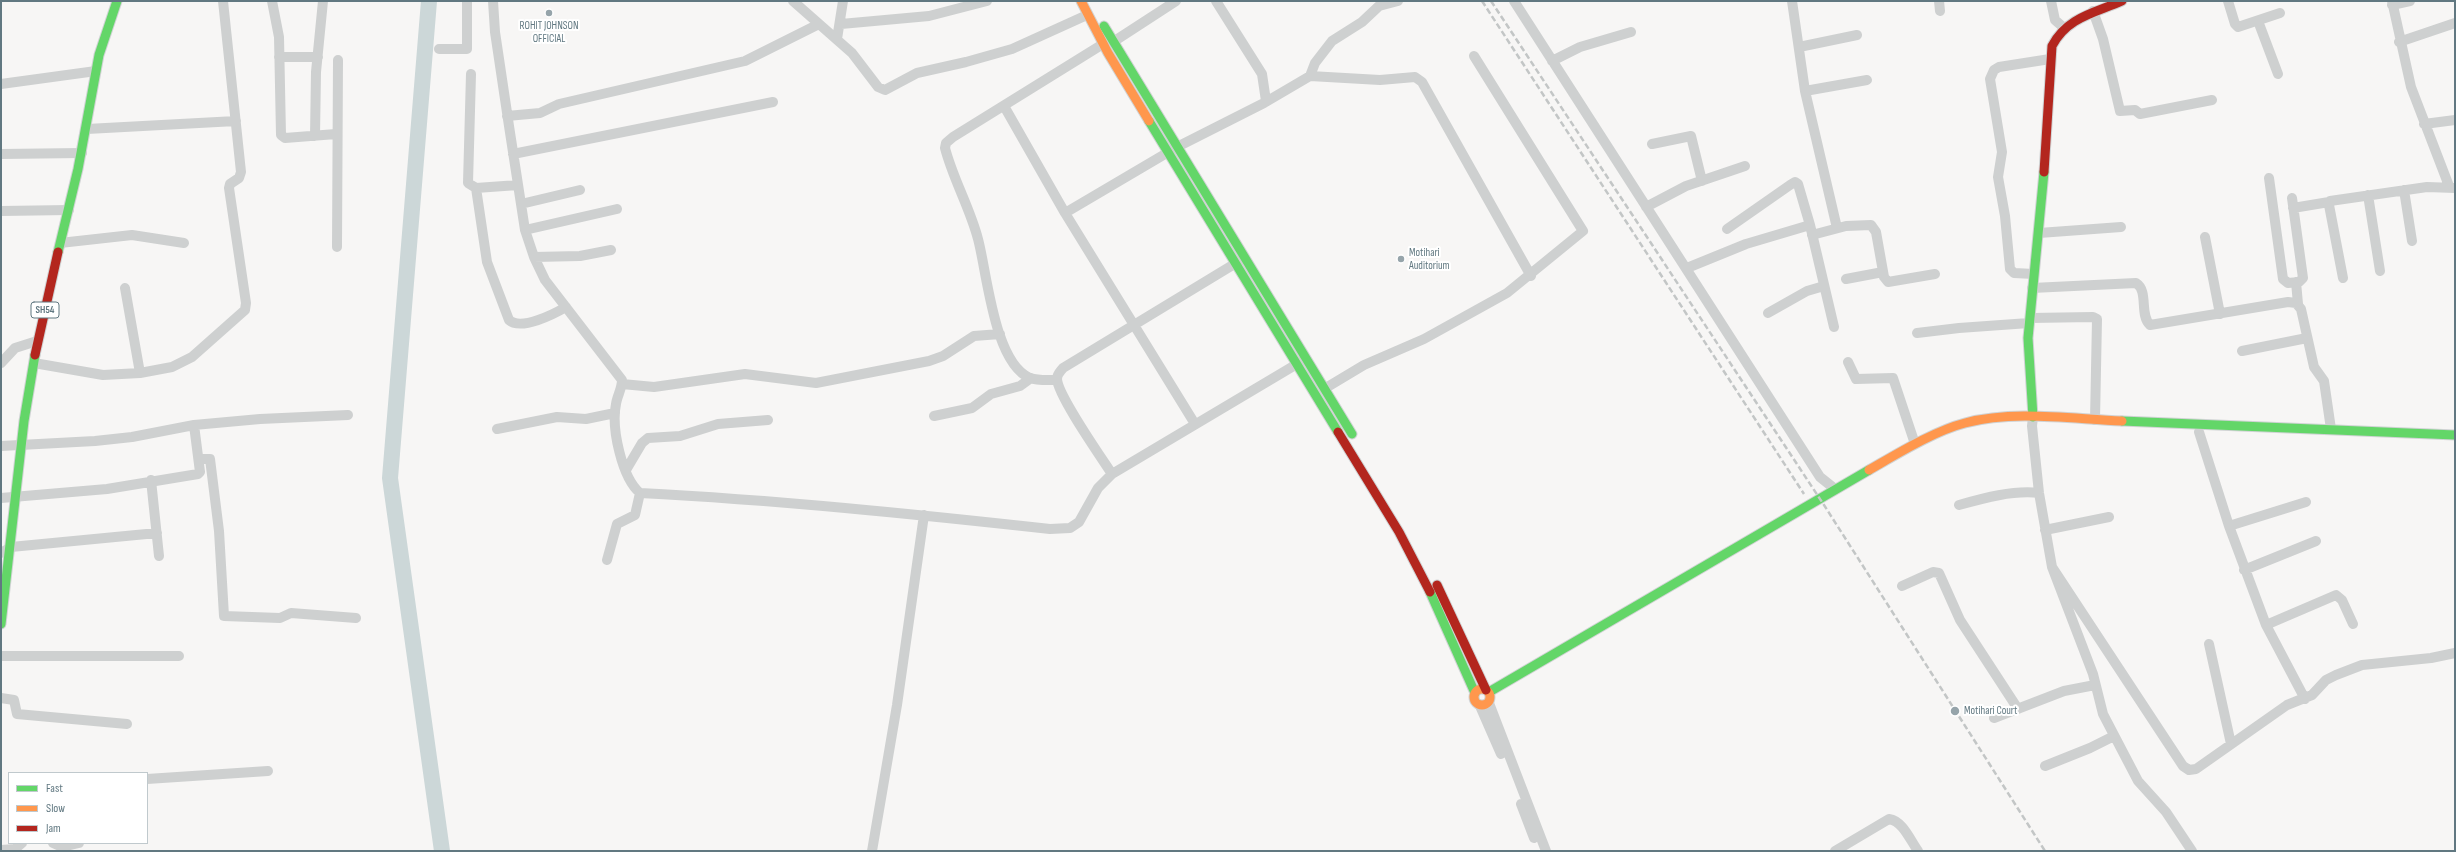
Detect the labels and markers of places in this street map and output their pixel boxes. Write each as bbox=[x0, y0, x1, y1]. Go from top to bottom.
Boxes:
marker: ROHIT JOHNSON OFFICIAL bbox=[544, 8, 554, 18]
place label: ROHIT JOHNSON OFFICIAL bbox=[519, 19, 579, 45]
place label: Motihari Auditorium bbox=[1409, 246, 1450, 272]
marker: Motihari Auditorium bbox=[1396, 254, 1406, 264]
place label: Motihari Court bbox=[1964, 704, 2017, 718]
marker: Motihari Court bbox=[1949, 705, 1961, 717]

